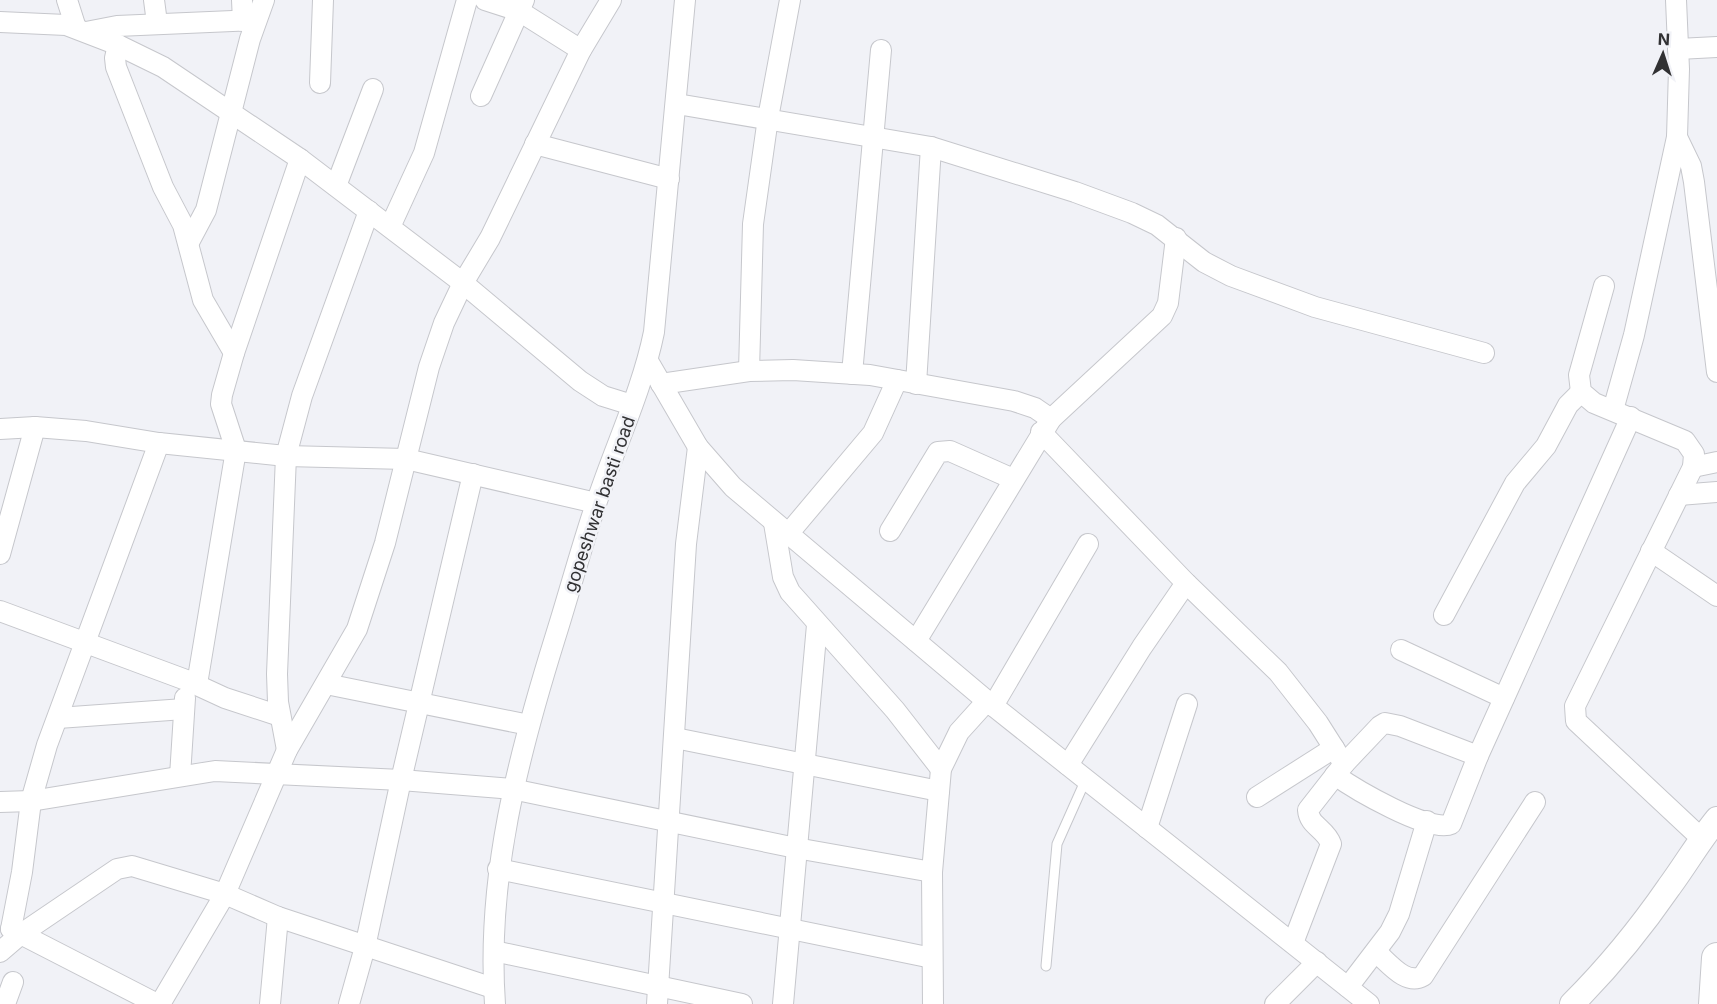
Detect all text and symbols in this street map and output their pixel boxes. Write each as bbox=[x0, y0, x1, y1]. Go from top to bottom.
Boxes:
north arrow bbox=[1633, 24, 1693, 84]
text: N bbox=[1657, 29, 1670, 49]
street label: gopeshwar basti road bbox=[559, 413, 639, 595]

